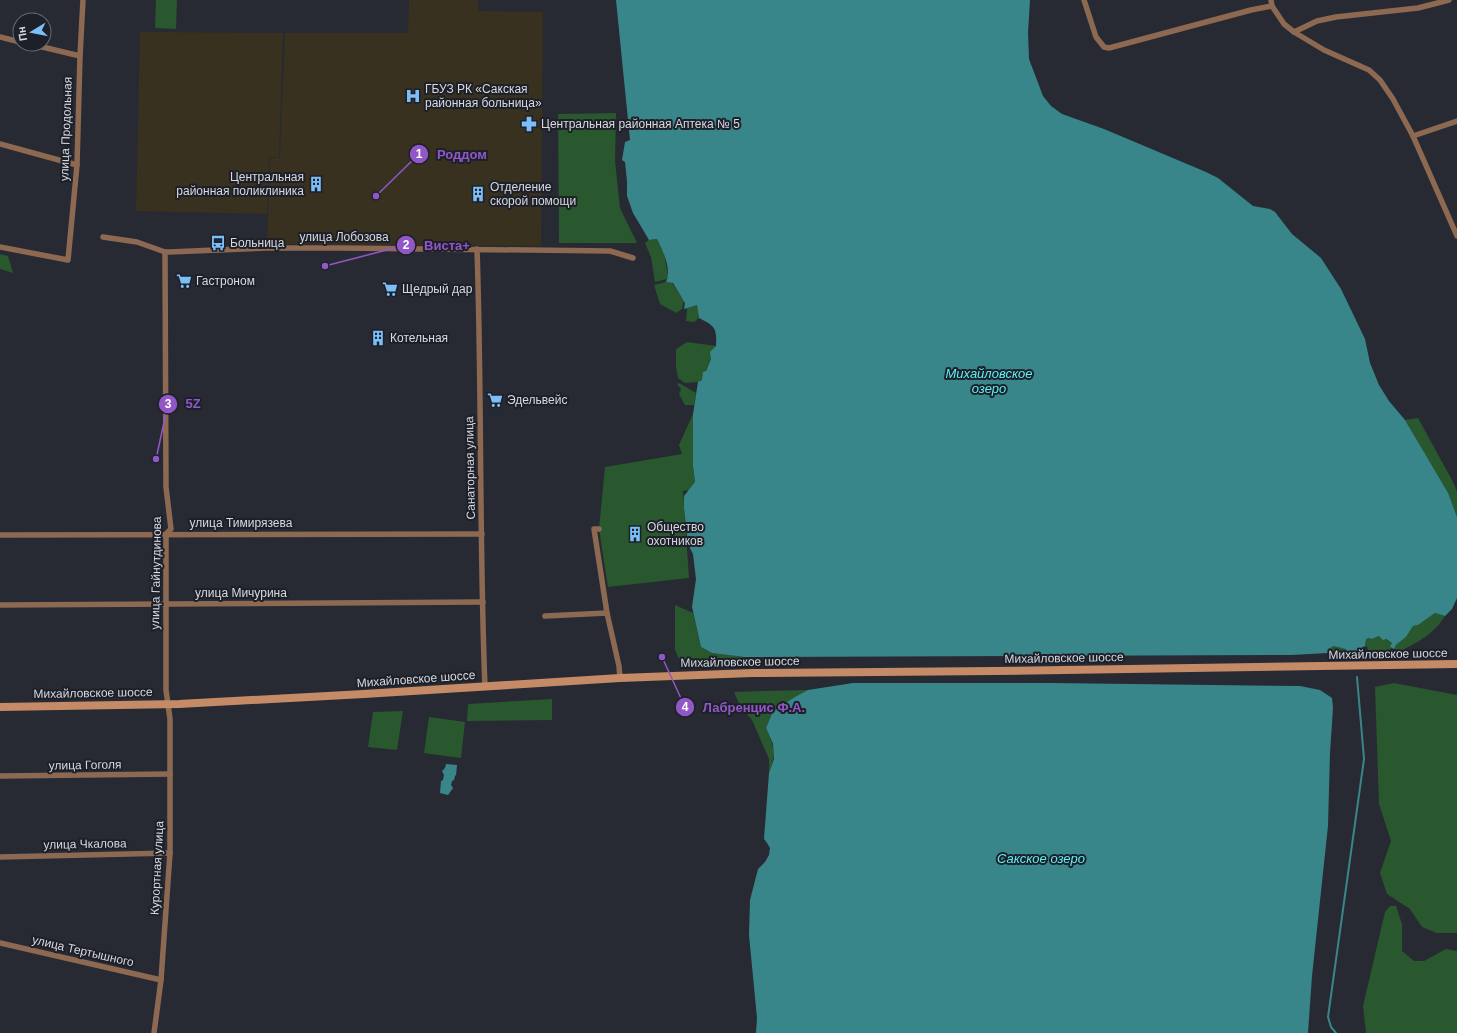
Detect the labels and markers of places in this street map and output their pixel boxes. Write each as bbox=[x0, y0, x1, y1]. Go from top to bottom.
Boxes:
place label: ГБУЗ РК «Сакская районная больница» bbox=[425, 82, 542, 110]
hospital icon: ГБУЗ РК «Сакская районная больница» bbox=[404, 87, 422, 105]
pharmacy icon: Центральная районная Аптека № 5 bbox=[520, 115, 538, 133]
place label: Центральная районная Аптека № 5 bbox=[541, 117, 740, 131]
callout: Роддом bbox=[409, 142, 495, 167]
place label: Центральная районная поликлиника bbox=[176, 170, 304, 198]
building icon: Центральная районная поликлиника bbox=[307, 175, 325, 193]
place label: Отделение скорой помощи bbox=[490, 180, 576, 208]
building icon: Отделение скорой помощи bbox=[469, 185, 487, 203]
callout: Виста+ bbox=[396, 233, 477, 258]
bus stop icon: Больница bbox=[209, 234, 227, 252]
place label: Больница bbox=[230, 236, 285, 250]
supermarket icon: Гастроном bbox=[175, 272, 193, 290]
place label: Гастроном bbox=[196, 274, 255, 288]
supermarket icon: Щедрый дар bbox=[381, 280, 399, 298]
place label: Щедрый дар bbox=[402, 282, 473, 296]
building icon: Котельная bbox=[369, 329, 387, 347]
place label: Котельная bbox=[390, 331, 448, 345]
callout: 5Z bbox=[158, 391, 209, 416]
supermarket icon: Эдельвейс bbox=[486, 391, 504, 409]
place label: Эдельвейс bbox=[507, 393, 567, 407]
place label: Общество охотников bbox=[647, 520, 704, 548]
building icon: Общество охотников bbox=[626, 525, 644, 543]
callout: Лабренцис Ф.А. bbox=[675, 695, 813, 720]

